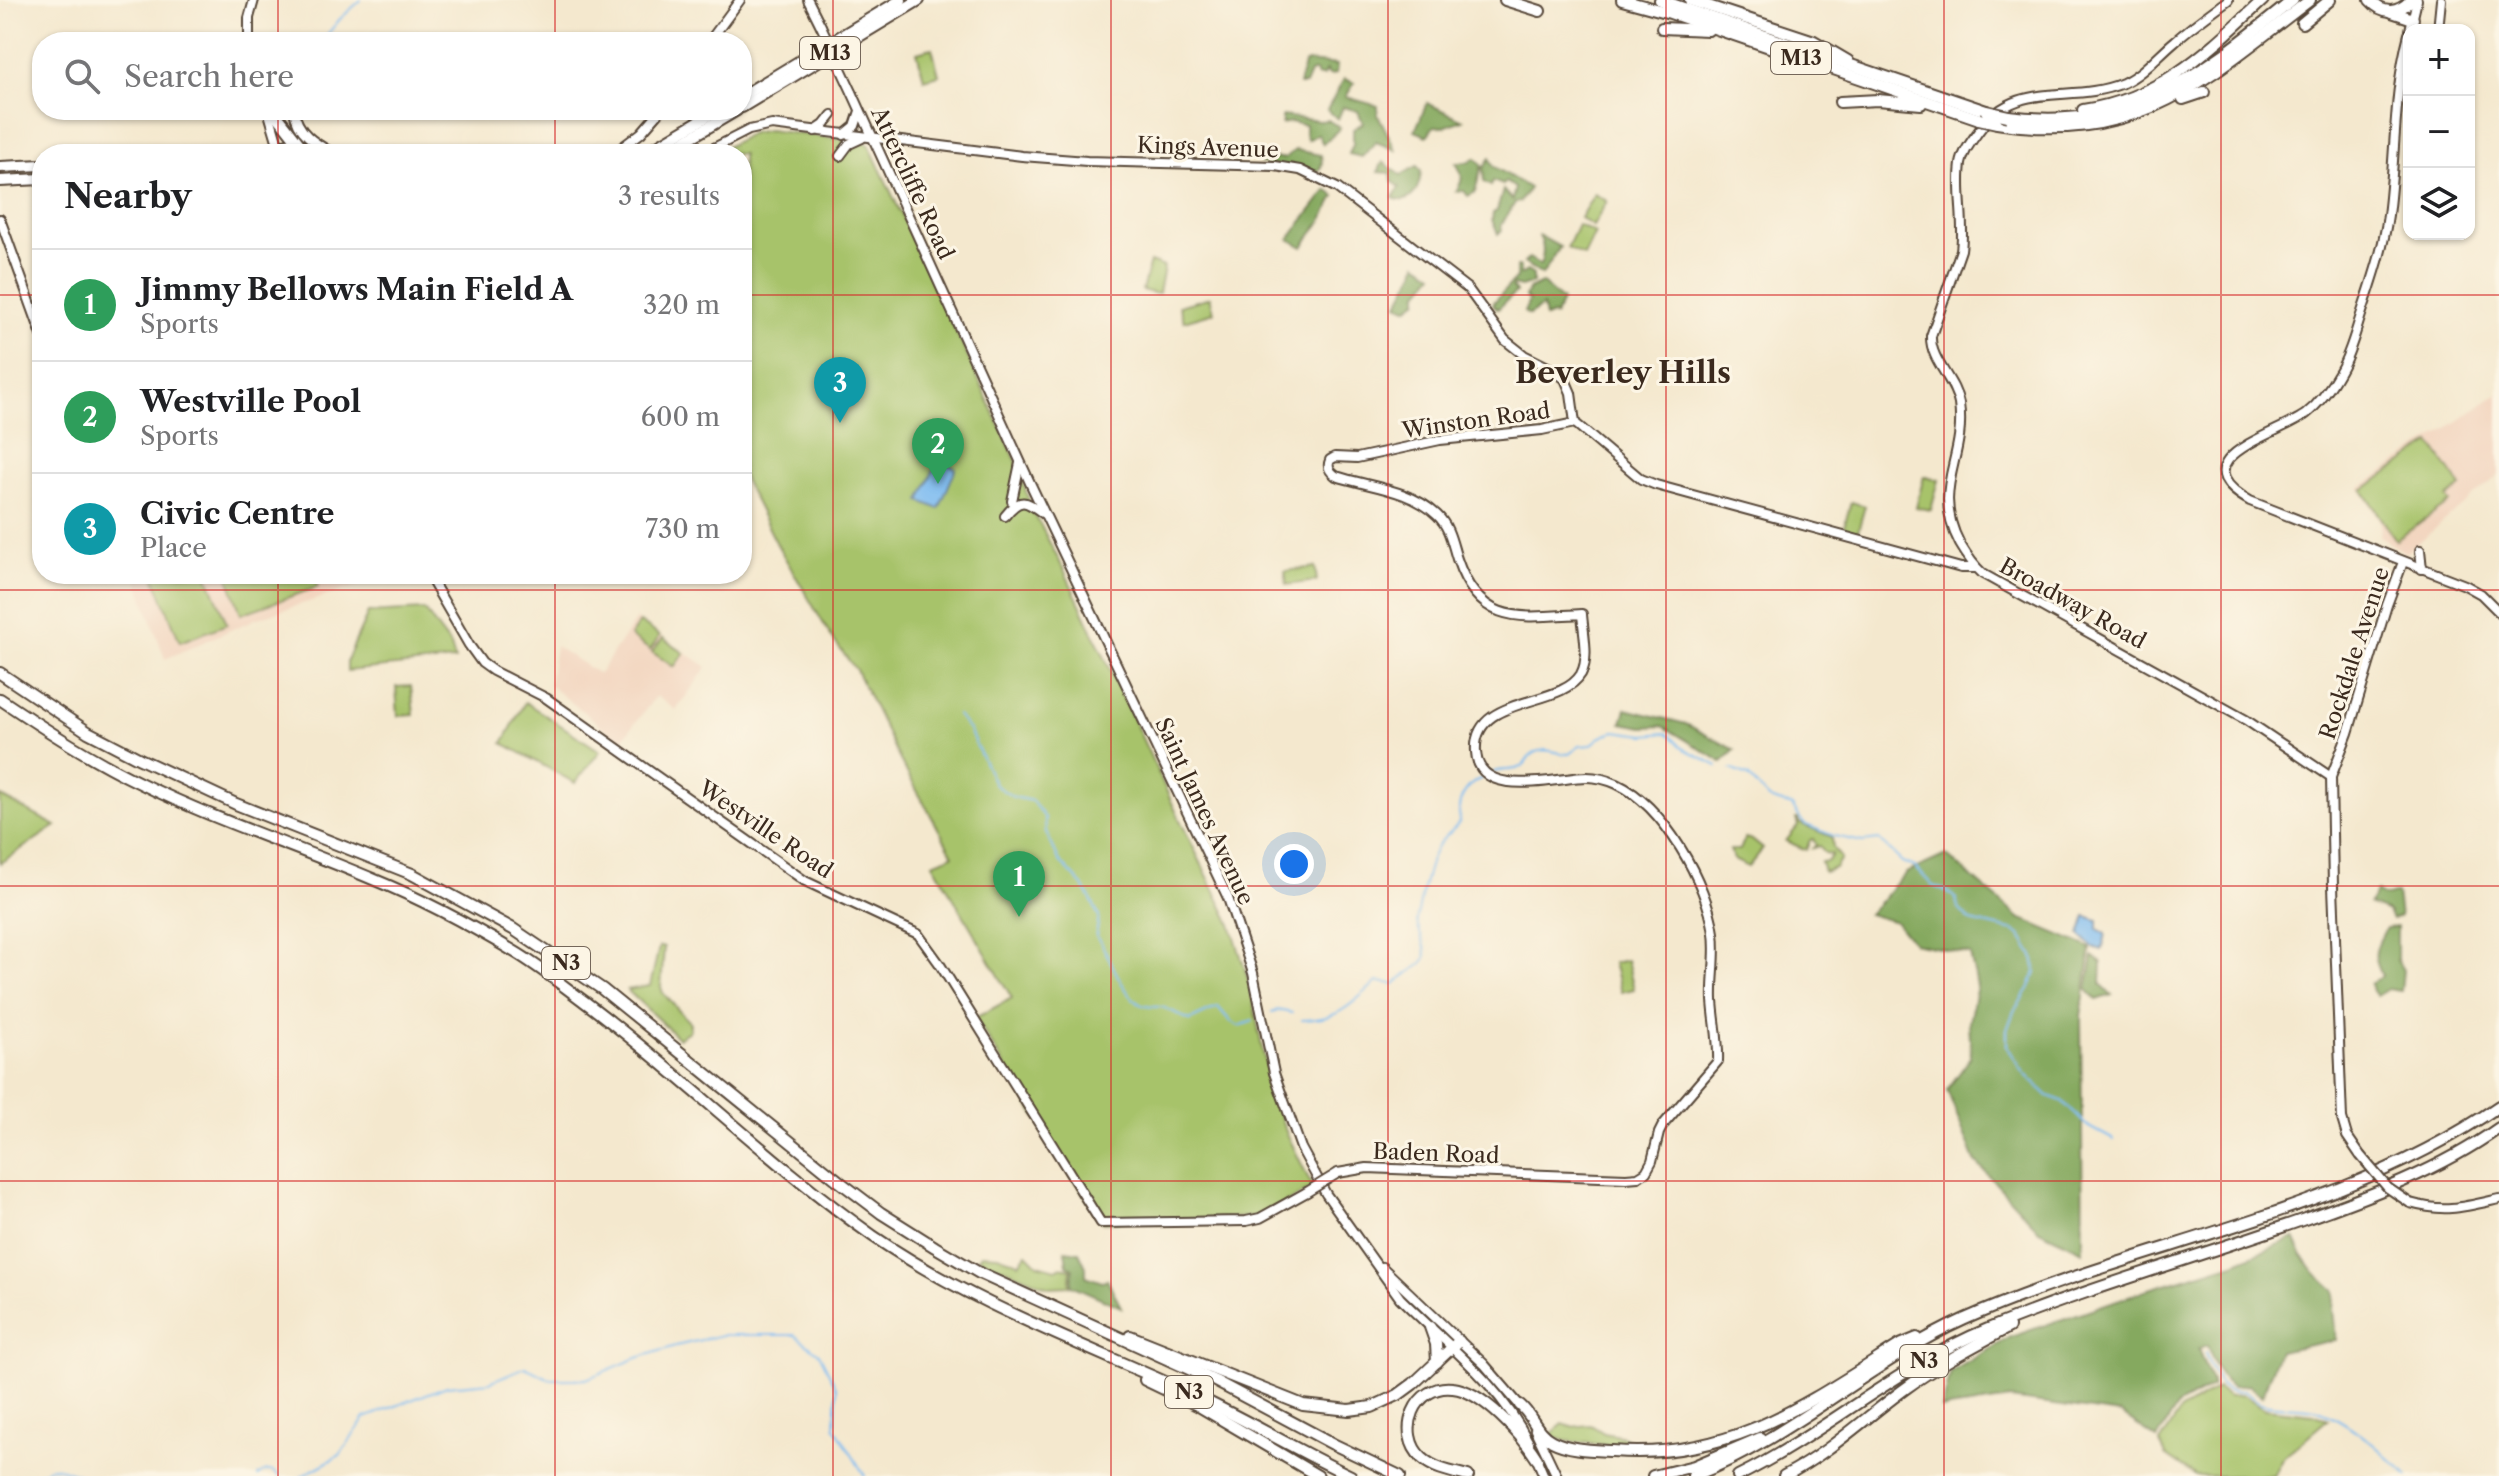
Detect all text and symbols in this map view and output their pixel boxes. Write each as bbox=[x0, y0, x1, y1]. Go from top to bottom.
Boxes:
map controls bbox=[2403, 24, 2475, 240]
button: + bbox=[2403, 24, 2475, 96]
search box bbox=[32, 32, 752, 120]
road number: M13 bbox=[800, 37, 860, 69]
road number: M13 bbox=[1771, 42, 1831, 74]
icon: search bbox=[60, 54, 104, 98]
text: Search here bbox=[124, 58, 294, 95]
button: − bbox=[2403, 96, 2475, 168]
street label: Attercliffe Road bbox=[865, 102, 960, 264]
street label: Kings Avenue bbox=[1137, 132, 1279, 163]
button: layers bbox=[2403, 168, 2475, 240]
text: Nearby bbox=[64, 175, 192, 217]
text: 3 results bbox=[618, 180, 720, 212]
text: Jimmy Bellows Main Field A bbox=[140, 271, 573, 308]
text: 1 bbox=[84, 289, 96, 321]
text: 320 m bbox=[643, 289, 720, 321]
text: Sports bbox=[140, 308, 219, 340]
district label: Beverley Hills bbox=[1515, 354, 1731, 391]
pin: 3 bbox=[814, 357, 866, 423]
text: Westville Pool bbox=[140, 383, 361, 420]
street label: Winston Road bbox=[1399, 397, 1552, 444]
text: 2 bbox=[82, 401, 98, 433]
text: 600 m bbox=[641, 401, 720, 433]
pin: 2 bbox=[912, 418, 964, 484]
text: Sports bbox=[140, 420, 219, 452]
text: Civic Centre bbox=[140, 495, 335, 532]
text: 3 bbox=[83, 513, 97, 545]
text: 730 m bbox=[645, 513, 720, 545]
text: Place bbox=[140, 532, 207, 564]
street label: Broadway Road bbox=[1995, 552, 2151, 655]
street label: Rockdale Avenue bbox=[2314, 563, 2395, 743]
street label: Saint James Avenue bbox=[1149, 713, 1260, 909]
street label: Westville Road bbox=[693, 774, 838, 884]
your location bbox=[1274, 844, 1314, 884]
pin: 1 bbox=[993, 851, 1045, 917]
road number: N3 bbox=[542, 947, 590, 979]
street label: Baden Road bbox=[1372, 1138, 1500, 1169]
road number: N3 bbox=[1900, 1345, 1948, 1377]
road number: N3 bbox=[1165, 1376, 1213, 1408]

